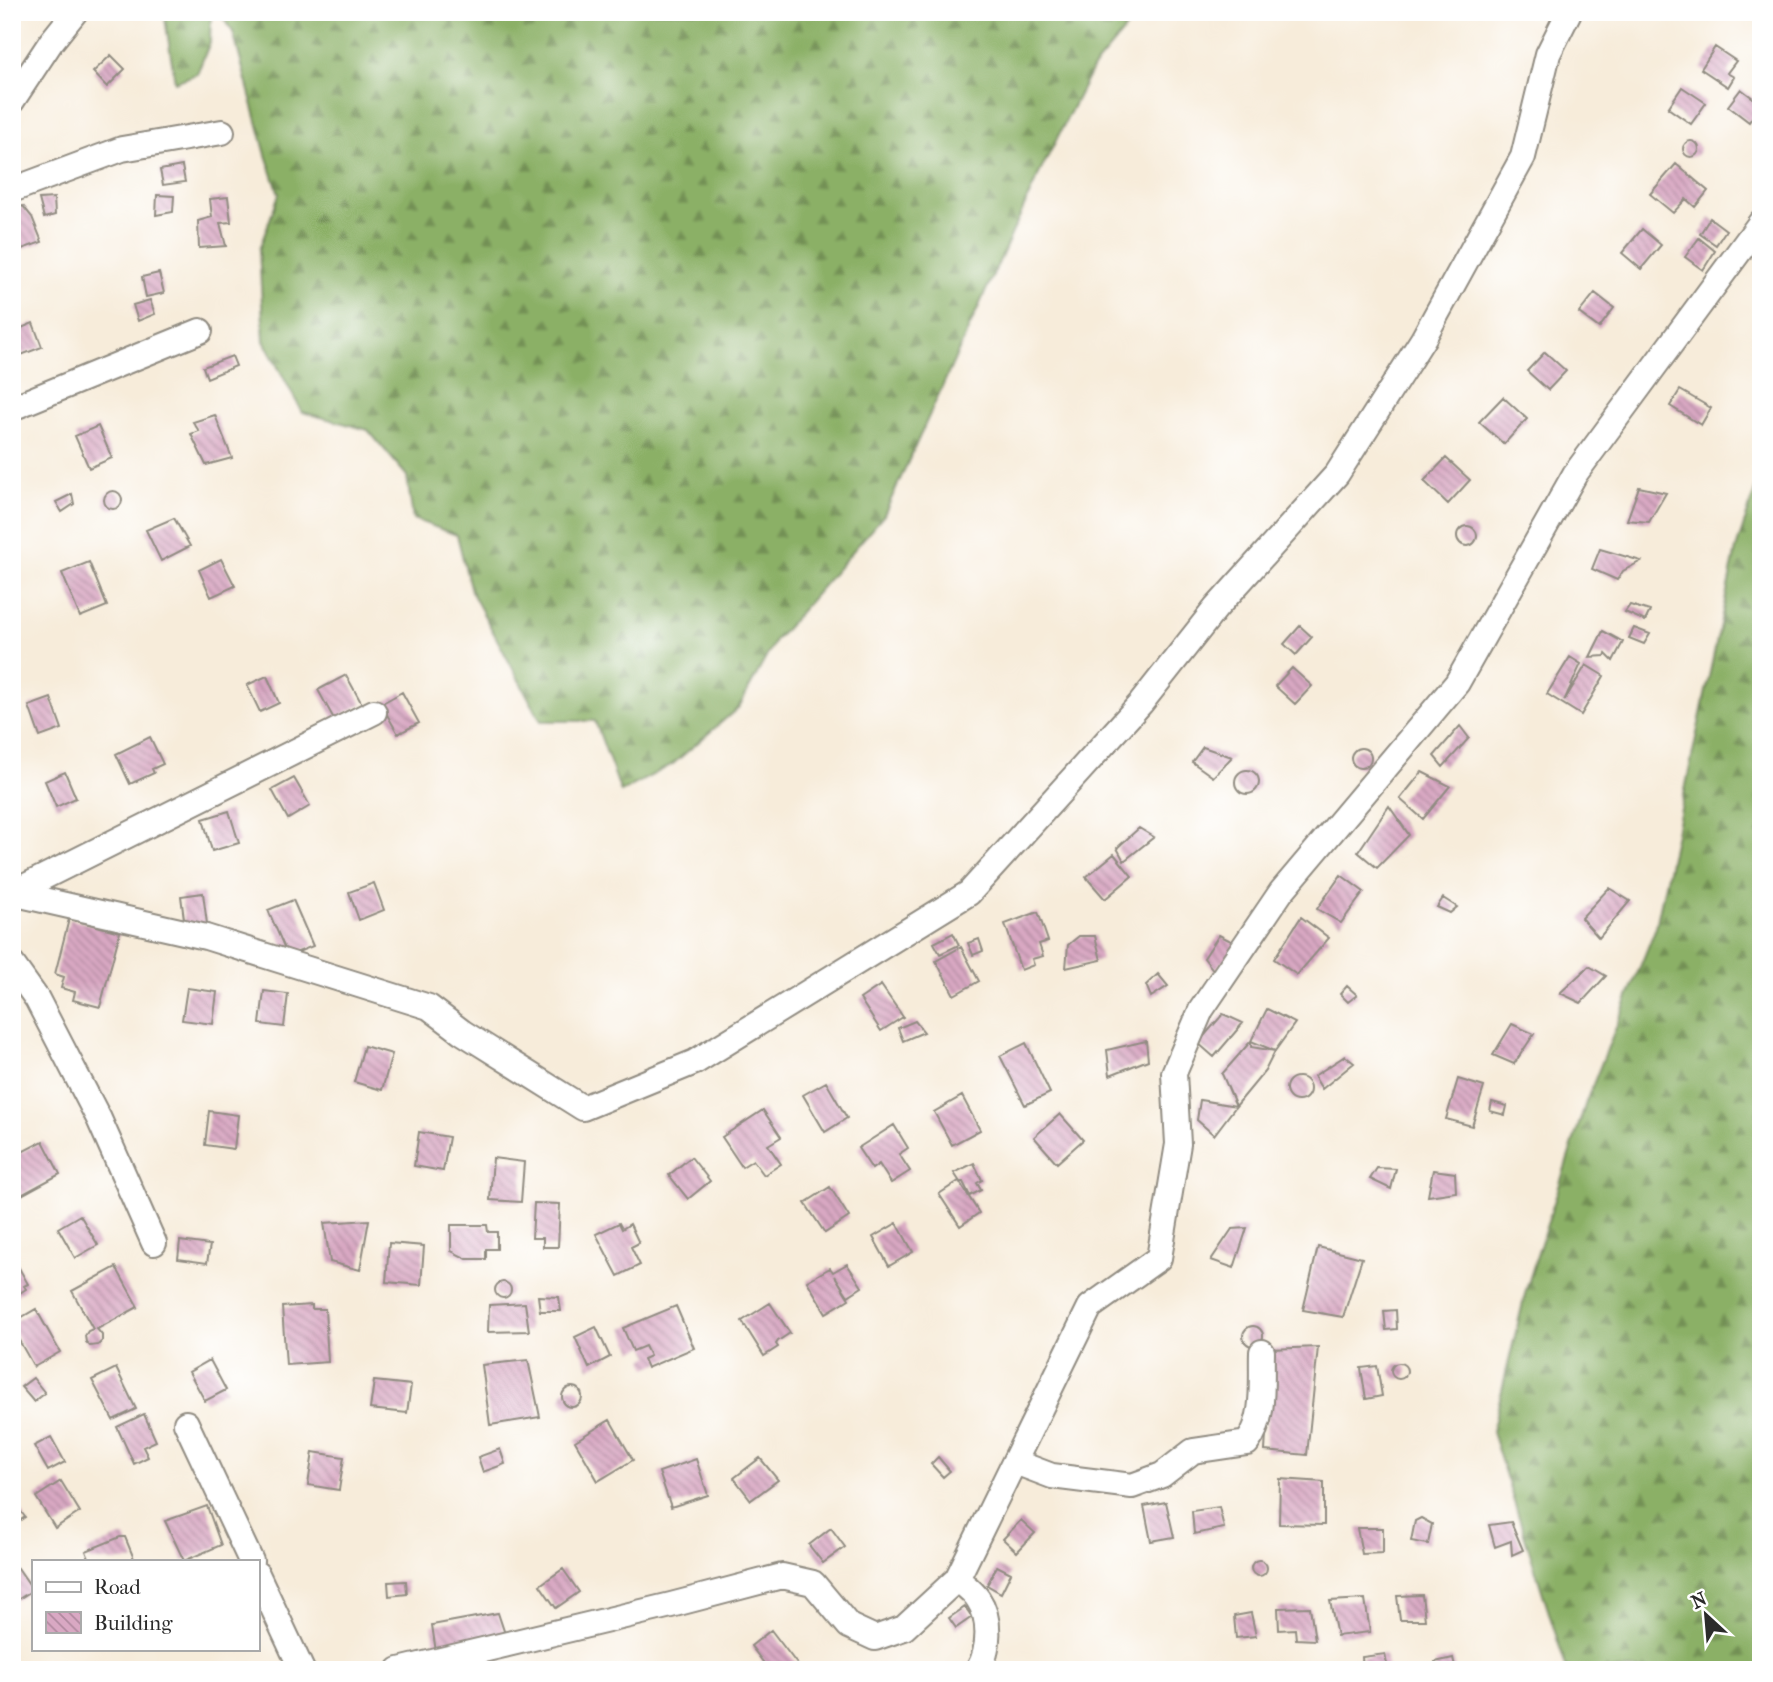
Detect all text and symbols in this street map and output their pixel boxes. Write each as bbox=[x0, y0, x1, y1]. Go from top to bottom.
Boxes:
legend bbox=[32, 1560, 259, 1650]
text: Road bbox=[94, 1575, 141, 1599]
north arrow bbox=[1672, 1580, 1742, 1650]
text: N bbox=[1688, 1587, 1711, 1614]
text: Building bbox=[94, 1611, 173, 1635]

